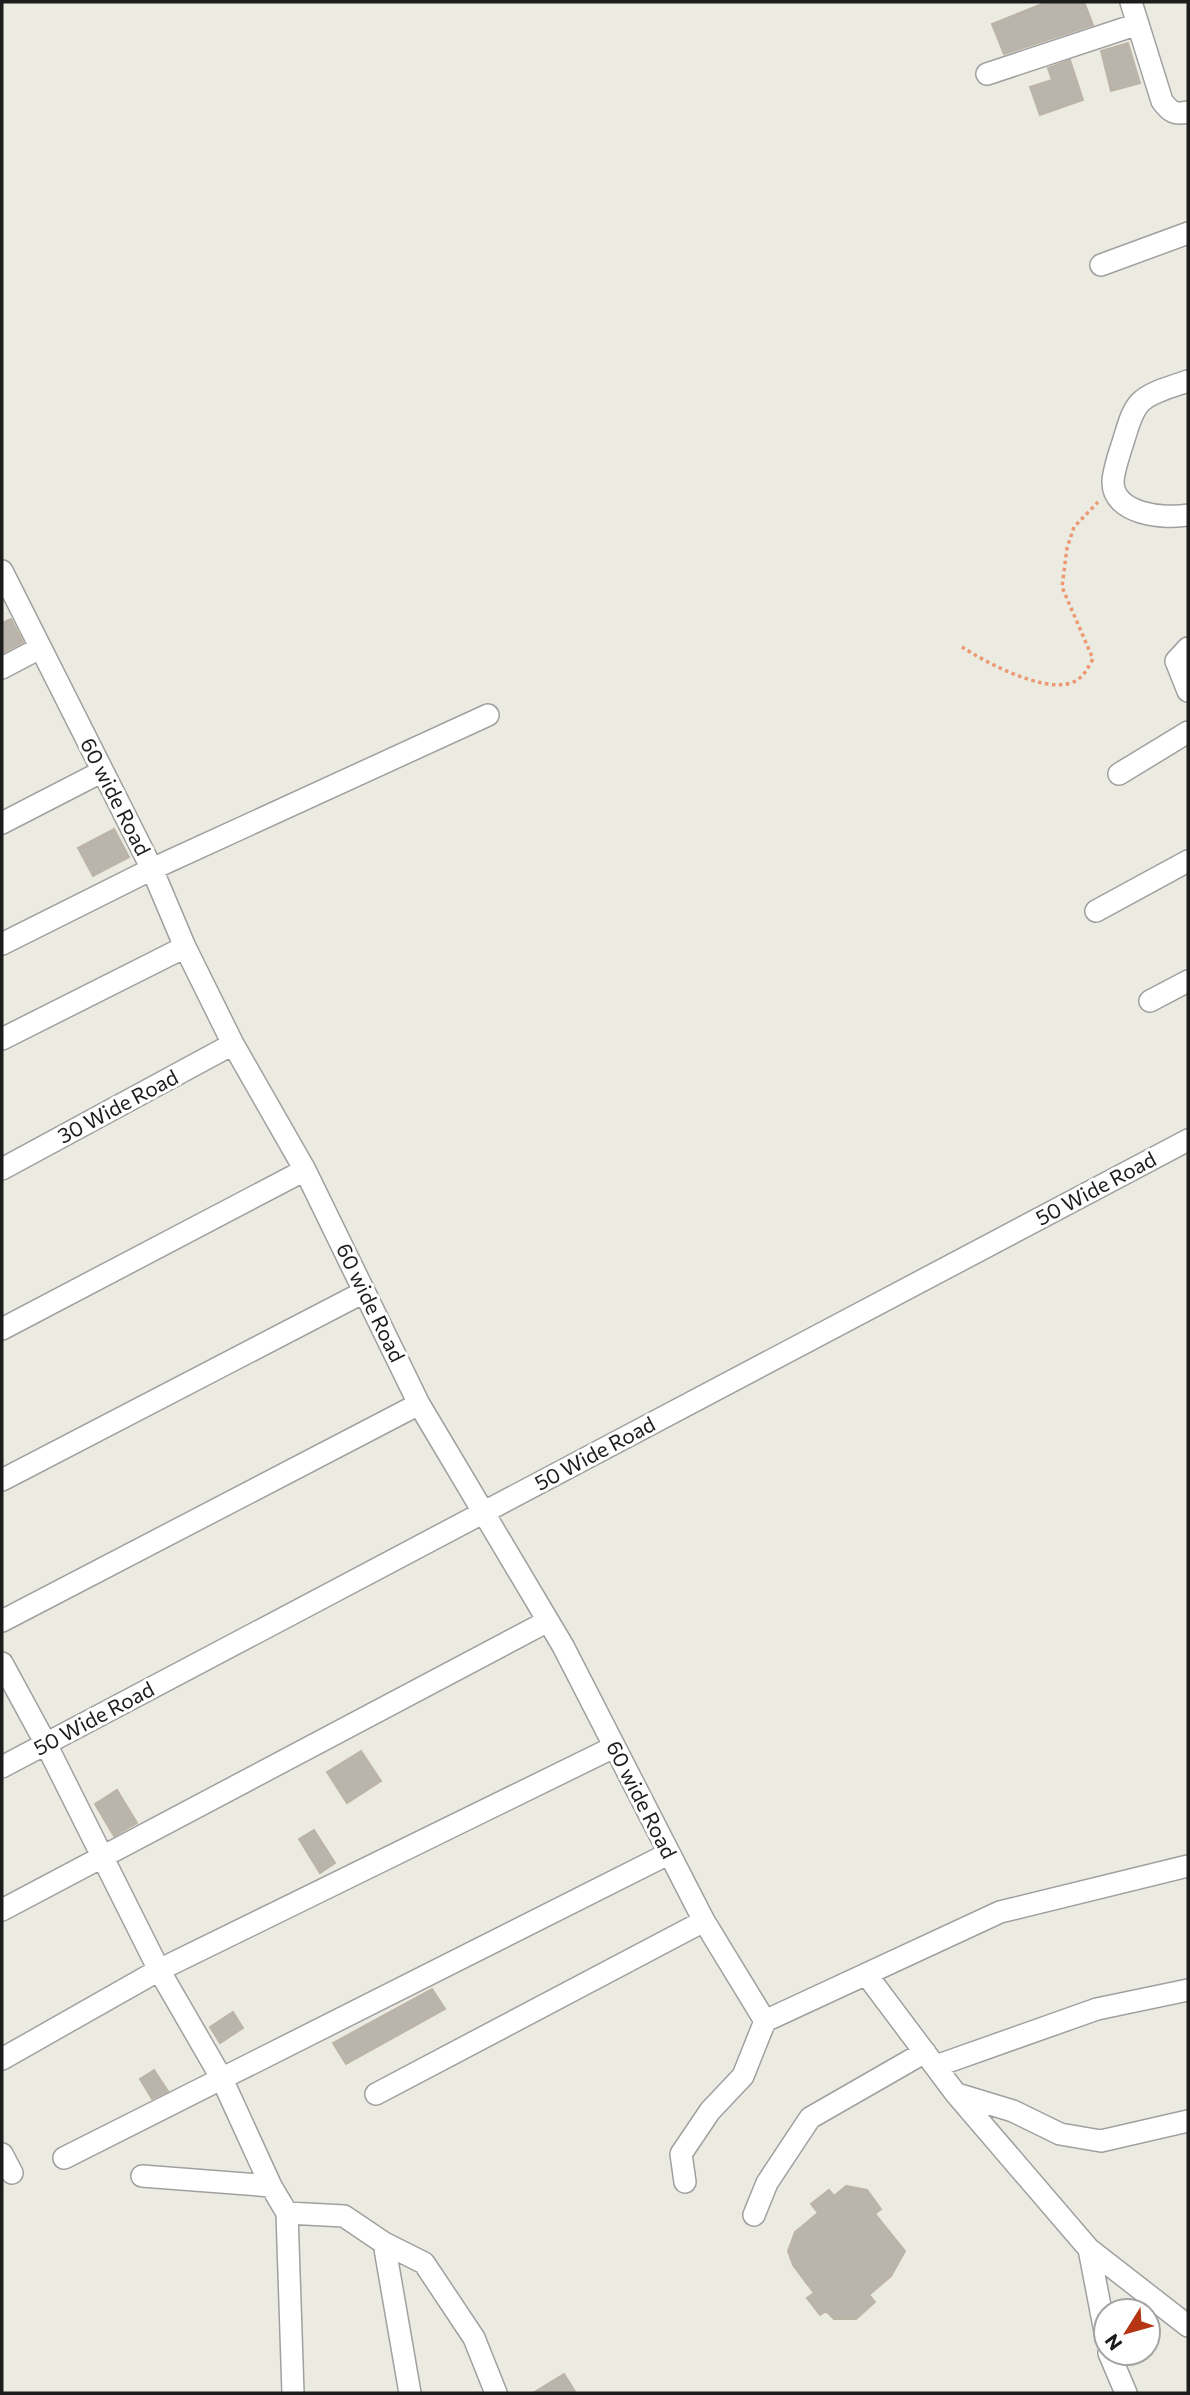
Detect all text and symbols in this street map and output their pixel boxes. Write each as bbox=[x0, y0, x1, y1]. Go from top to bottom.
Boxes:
street label: 60 wide Road bbox=[76, 733, 157, 859]
street label: 30 Wide Road bbox=[53, 1063, 182, 1148]
street label: 50 Wide Road bbox=[1031, 1145, 1160, 1230]
street label: 60 wide Road bbox=[332, 1239, 411, 1366]
street label: 50 Wide Road bbox=[530, 1410, 659, 1495]
street label: 50 Wide Road bbox=[29, 1675, 158, 1760]
street label: 60 wide Road bbox=[602, 1736, 683, 1862]
north arrow bbox=[1092, 2297, 1162, 2367]
text: N bbox=[1100, 2330, 1127, 2355]

